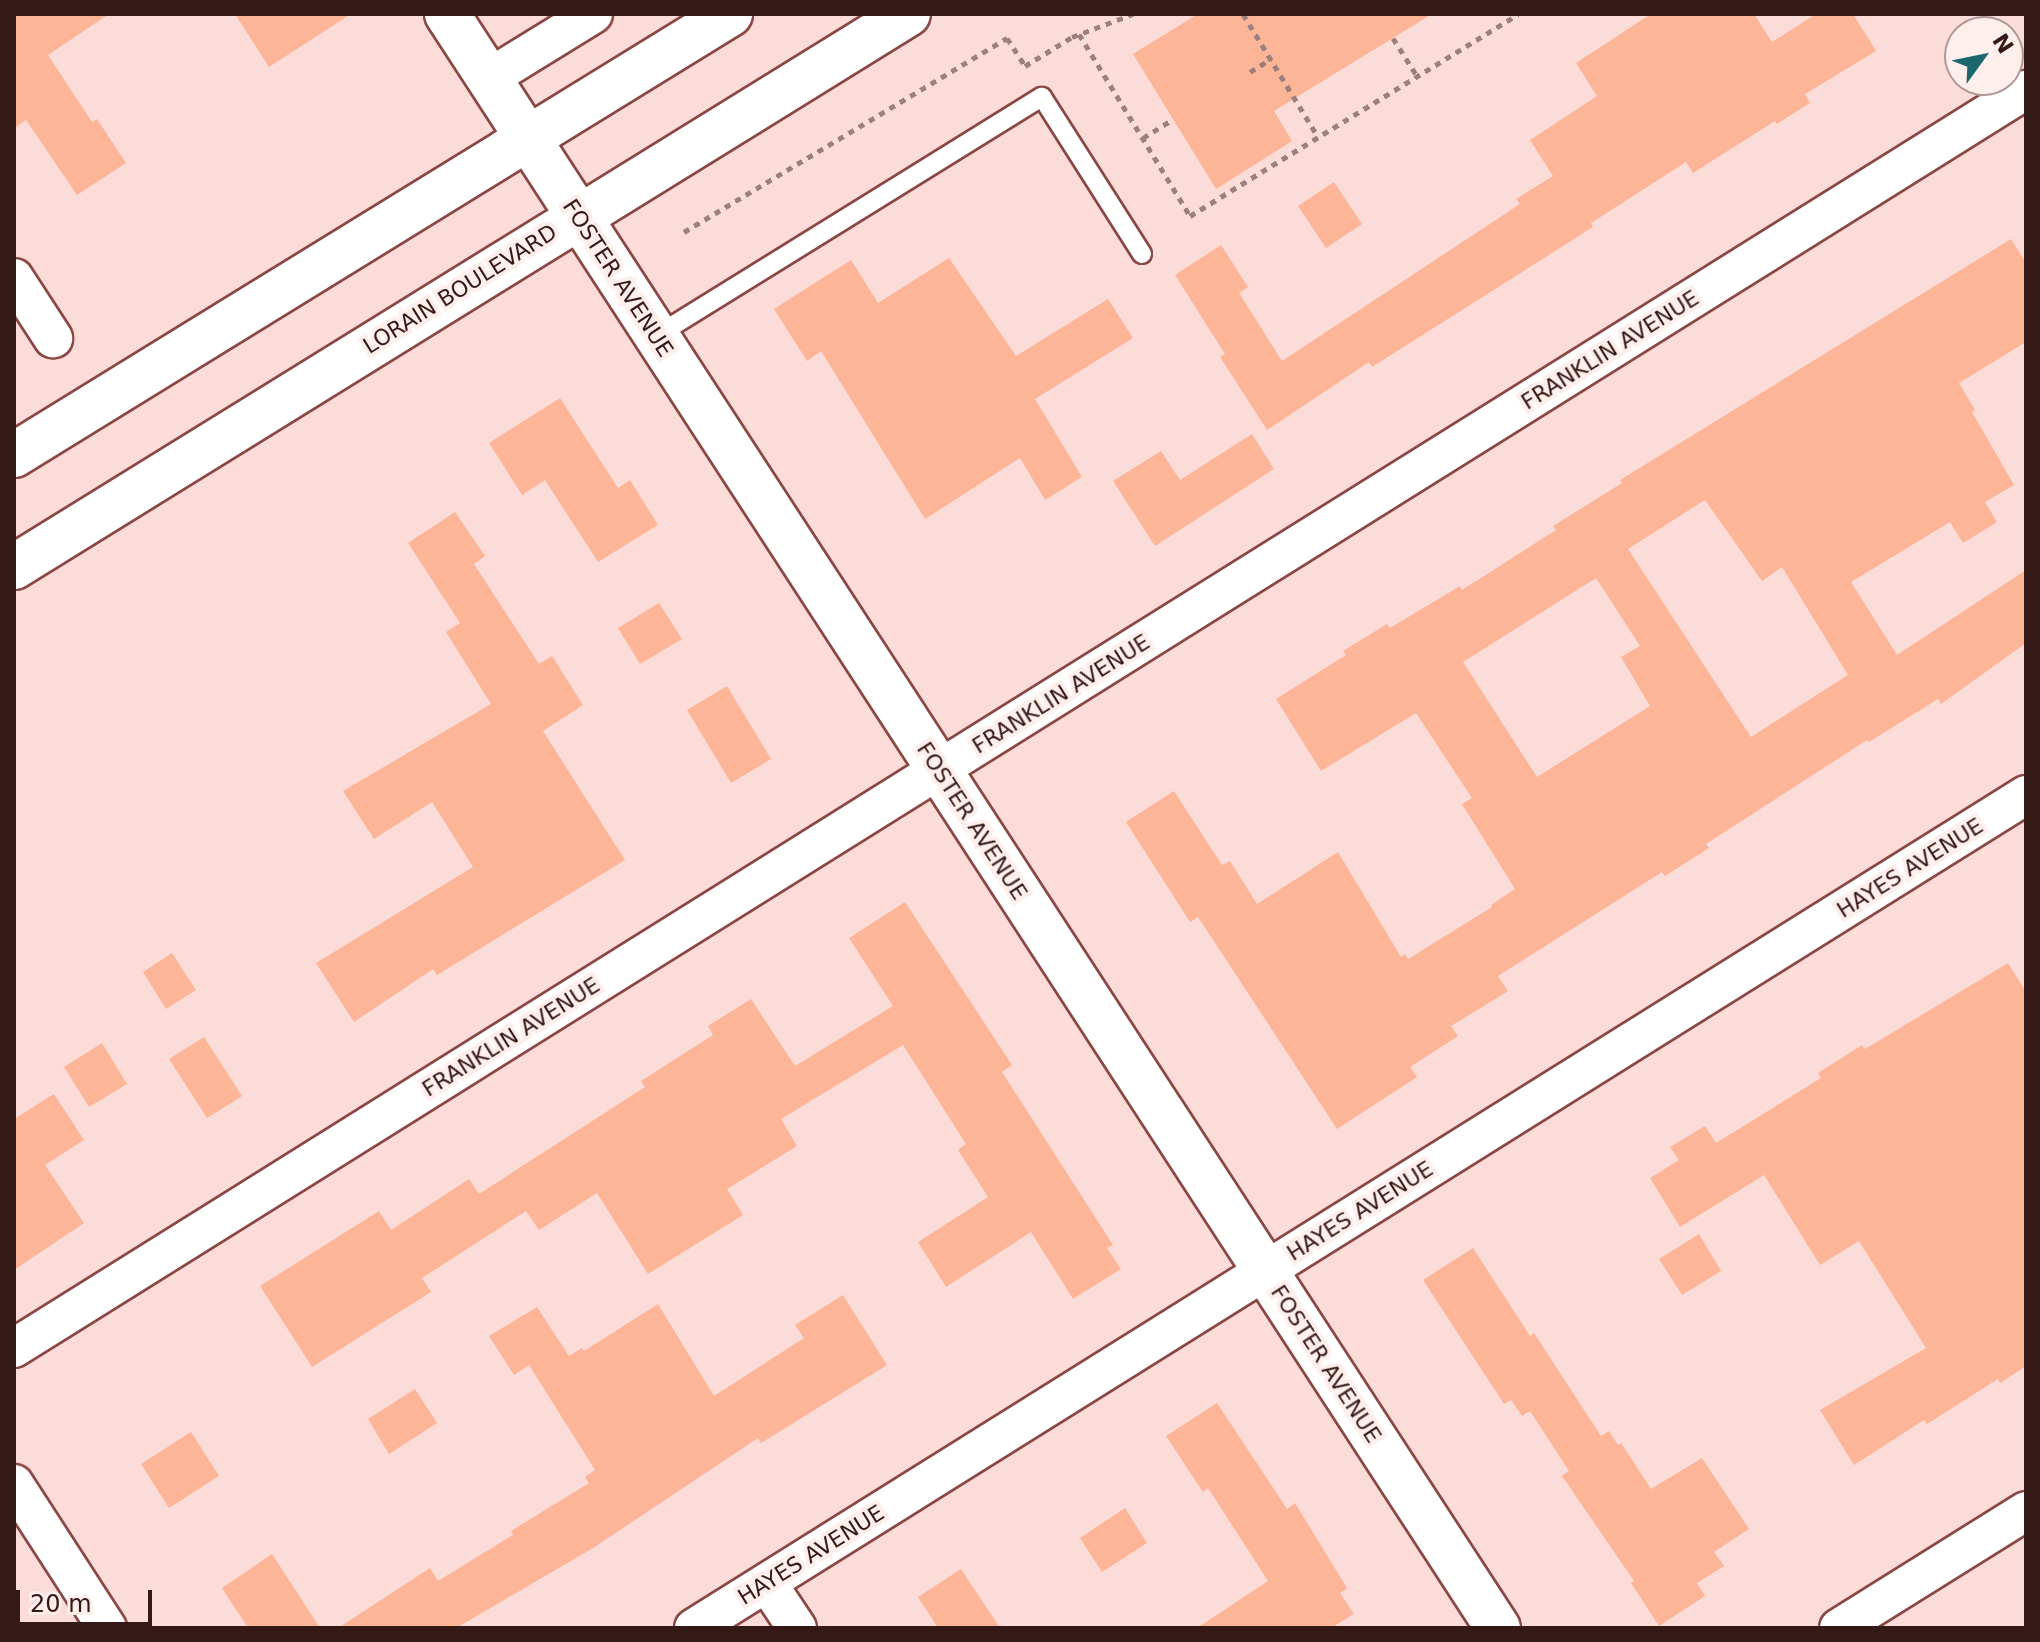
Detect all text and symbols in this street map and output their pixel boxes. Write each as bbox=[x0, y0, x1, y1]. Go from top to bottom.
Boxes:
north arrow bbox=[1944, 16, 2024, 96]
text: N bbox=[1987, 29, 2018, 58]
street label: FOSTER AVENUE bbox=[557, 194, 679, 362]
street label: LORAIN BOULEVARD bbox=[358, 219, 562, 359]
street label: FRANKLIN AVENUE bbox=[1516, 285, 1704, 415]
street label: FRANKLIN AVENUE bbox=[967, 629, 1155, 759]
street label: FOSTER AVENUE bbox=[911, 737, 1033, 905]
street label: HAYES AVENUE bbox=[1832, 812, 1988, 924]
street label: FRANKLIN AVENUE bbox=[417, 972, 605, 1102]
street label: HAYES AVENUE bbox=[1282, 1155, 1438, 1267]
street label: FOSTER AVENUE bbox=[1265, 1280, 1387, 1448]
street label: HAYES AVENUE bbox=[733, 1499, 889, 1611]
scale bar bbox=[20, 1574, 156, 1624]
text: 20 m bbox=[30, 1590, 92, 1618]

